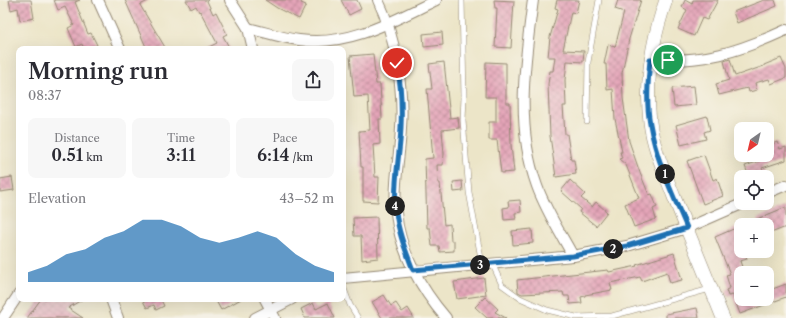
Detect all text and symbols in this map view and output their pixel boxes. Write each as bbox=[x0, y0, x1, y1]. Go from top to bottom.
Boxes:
pin bbox=[651, 43, 685, 77]
pin bbox=[380, 46, 414, 80]
icon: arrive bbox=[657, 49, 679, 71]
icon: check bbox=[386, 52, 408, 74]
text: Morning run bbox=[28, 58, 168, 85]
button: share bbox=[292, 59, 334, 101]
text: 08:37 bbox=[28, 87, 61, 103]
north arrow bbox=[734, 122, 774, 162]
map controls bbox=[734, 122, 774, 306]
text: Distance bbox=[54, 131, 100, 145]
text: Time bbox=[167, 131, 195, 145]
text: Pace bbox=[273, 131, 297, 145]
text: 0.51 bbox=[51, 145, 83, 165]
text: 3:11 bbox=[166, 145, 196, 165]
text: 6:14 bbox=[257, 145, 290, 165]
text: km bbox=[83, 150, 103, 164]
text: /km bbox=[290, 150, 313, 164]
pin: 1 bbox=[655, 164, 675, 184]
text: 1 bbox=[663, 167, 667, 181]
button: locate bbox=[734, 170, 774, 210]
text: Elevation bbox=[28, 190, 86, 206]
text: 43–52 m bbox=[280, 190, 334, 206]
pin: 4 bbox=[385, 196, 405, 216]
text: 4 bbox=[392, 199, 398, 213]
button: + bbox=[734, 218, 774, 258]
pin: 2 bbox=[603, 239, 623, 259]
text: 2 bbox=[610, 242, 616, 256]
pin: 3 bbox=[470, 255, 490, 275]
text: 3 bbox=[477, 258, 483, 272]
button: − bbox=[734, 266, 774, 306]

